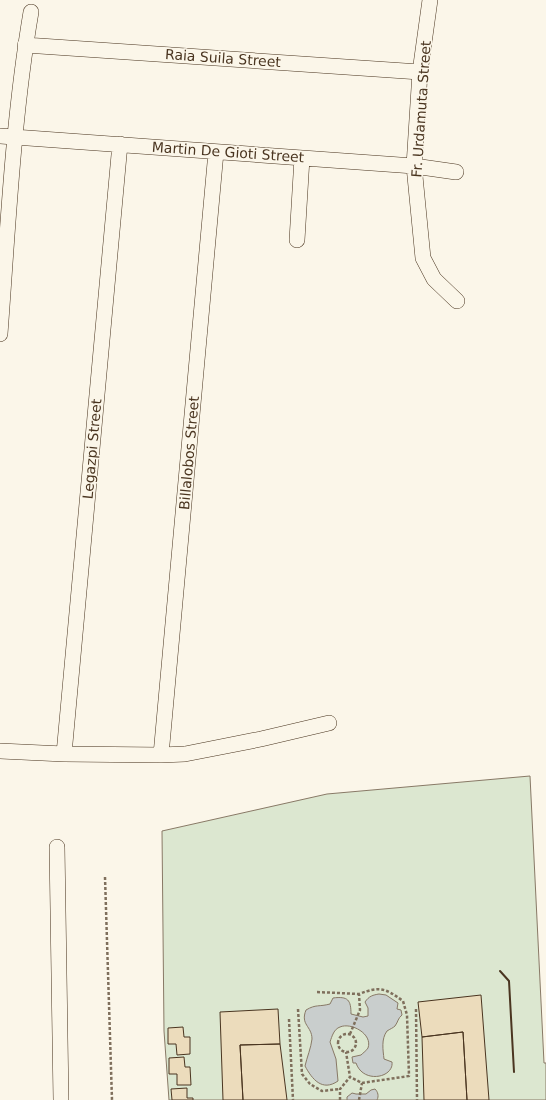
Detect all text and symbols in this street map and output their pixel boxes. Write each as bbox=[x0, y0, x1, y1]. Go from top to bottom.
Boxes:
street label: Fr. Urdamuta Street bbox=[408, 40, 434, 178]
street label: Raia Suila Street bbox=[165, 46, 282, 70]
street label: Martin De Gioti Street bbox=[151, 139, 305, 165]
street label: Billalobos Street bbox=[176, 395, 202, 511]
street label: Legazpi Street bbox=[80, 398, 104, 500]

